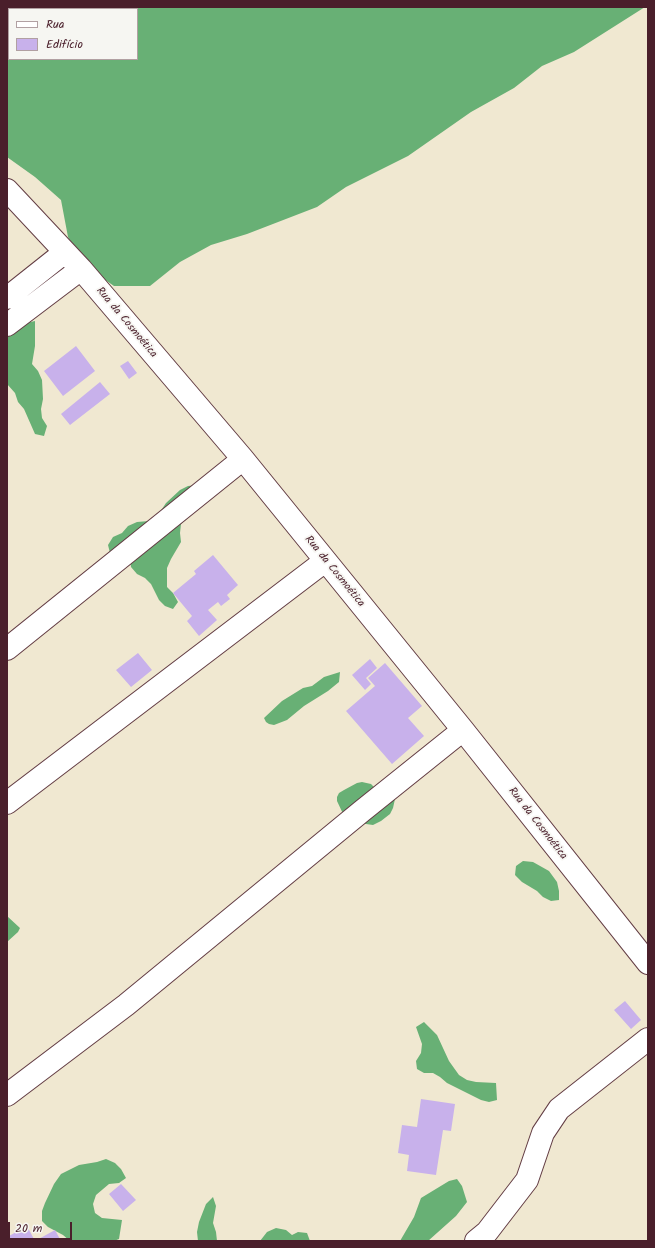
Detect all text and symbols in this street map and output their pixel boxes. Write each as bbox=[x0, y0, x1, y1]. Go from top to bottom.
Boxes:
legend bbox=[8, 8, 138, 60]
text: Rua bbox=[46, 15, 64, 34]
text: Edifício bbox=[46, 35, 83, 54]
street label: Rua da Cosmoética bbox=[93, 285, 159, 361]
street label: Rua da Cosmoética bbox=[301, 534, 367, 610]
street label: Rua da Cosmoética bbox=[505, 785, 569, 863]
scale bar bbox=[10, 1214, 74, 1240]
text: 20 m bbox=[15, 1219, 42, 1238]

